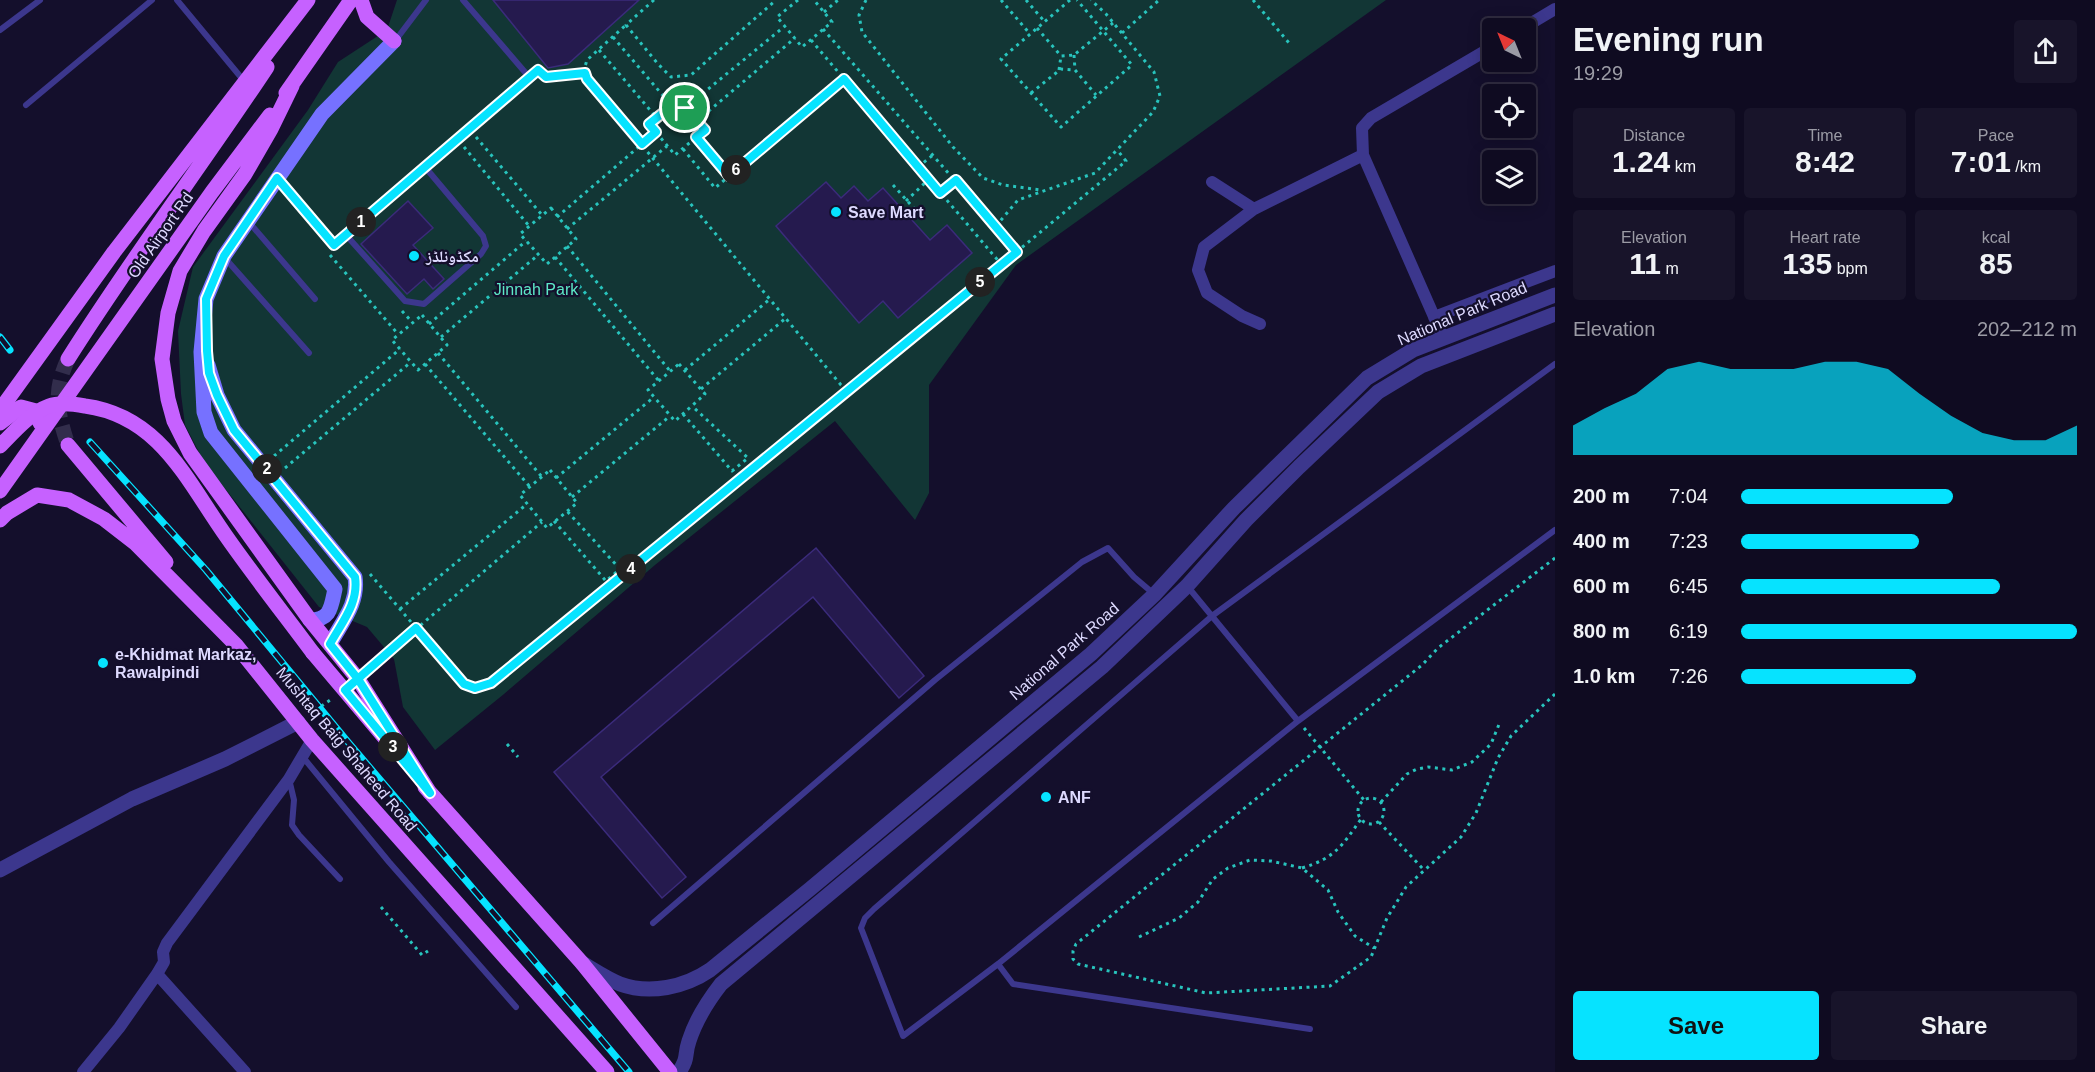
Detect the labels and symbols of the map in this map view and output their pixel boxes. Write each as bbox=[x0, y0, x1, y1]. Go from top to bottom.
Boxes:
north arrow bbox=[1482, 18, 1536, 72]
pin bbox=[659, 82, 710, 133]
pin: 6 bbox=[721, 155, 751, 185]
street label: Old Airport Rd bbox=[125, 189, 196, 281]
place label: Save Mart bbox=[848, 204, 924, 221]
marker: Save Mart bbox=[829, 205, 843, 219]
pin: 1 bbox=[346, 207, 376, 237]
place label: مکڈونلڈز bbox=[425, 248, 479, 265]
marker: مکڈونلڈز bbox=[407, 249, 421, 263]
pin: 5 bbox=[965, 267, 995, 297]
street label: National Park Road bbox=[1395, 279, 1529, 348]
park label: Jinnah Park bbox=[494, 281, 579, 298]
pin: 2 bbox=[252, 454, 282, 484]
pin: 4 bbox=[616, 554, 646, 584]
street label: National Park Road bbox=[1006, 599, 1122, 703]
place label: e-Khidmat Markaz, Rawalpindi bbox=[115, 646, 256, 681]
marker: e-Khidmat Markaz, Rawalpindi bbox=[96, 656, 110, 670]
street label: Mushtaq Baig Shaheed Road bbox=[273, 664, 420, 835]
pin: 3 bbox=[378, 732, 408, 762]
place label: ANF bbox=[1058, 789, 1091, 806]
marker: ANF bbox=[1039, 790, 1053, 804]

